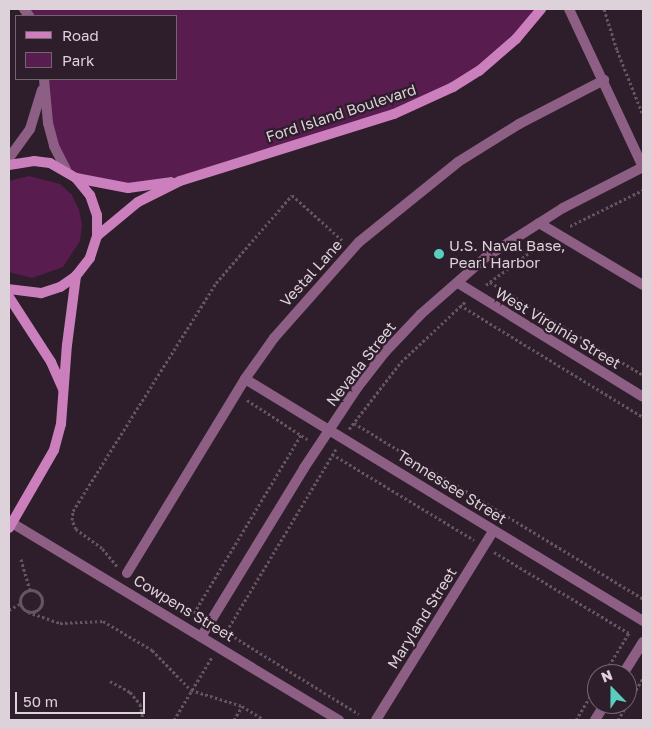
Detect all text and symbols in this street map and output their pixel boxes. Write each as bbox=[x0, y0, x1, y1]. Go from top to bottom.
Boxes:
legend bbox=[15, 15, 178, 80]
text: Road bbox=[62, 26, 99, 44]
text: Park bbox=[62, 51, 94, 69]
street label: Ford Island Boulevard bbox=[264, 80, 418, 146]
street label: Vestal Lane bbox=[276, 236, 346, 310]
place label: U.S. Naval Base, Pearl Harbor bbox=[449, 236, 565, 271]
marker: U.S. Naval Base, Pearl Harbor bbox=[433, 248, 445, 260]
street label: West Virginia Street bbox=[492, 283, 624, 373]
street label: Nevada Street bbox=[322, 318, 400, 410]
street label: Tennessee Street bbox=[394, 446, 510, 528]
street label: Maryland Street bbox=[384, 564, 460, 672]
street label: Cowpens Street bbox=[130, 571, 238, 645]
north arrow bbox=[587, 664, 637, 714]
text: N bbox=[598, 666, 615, 685]
scale bar bbox=[18, 682, 148, 714]
text: 50 m bbox=[23, 692, 58, 710]

